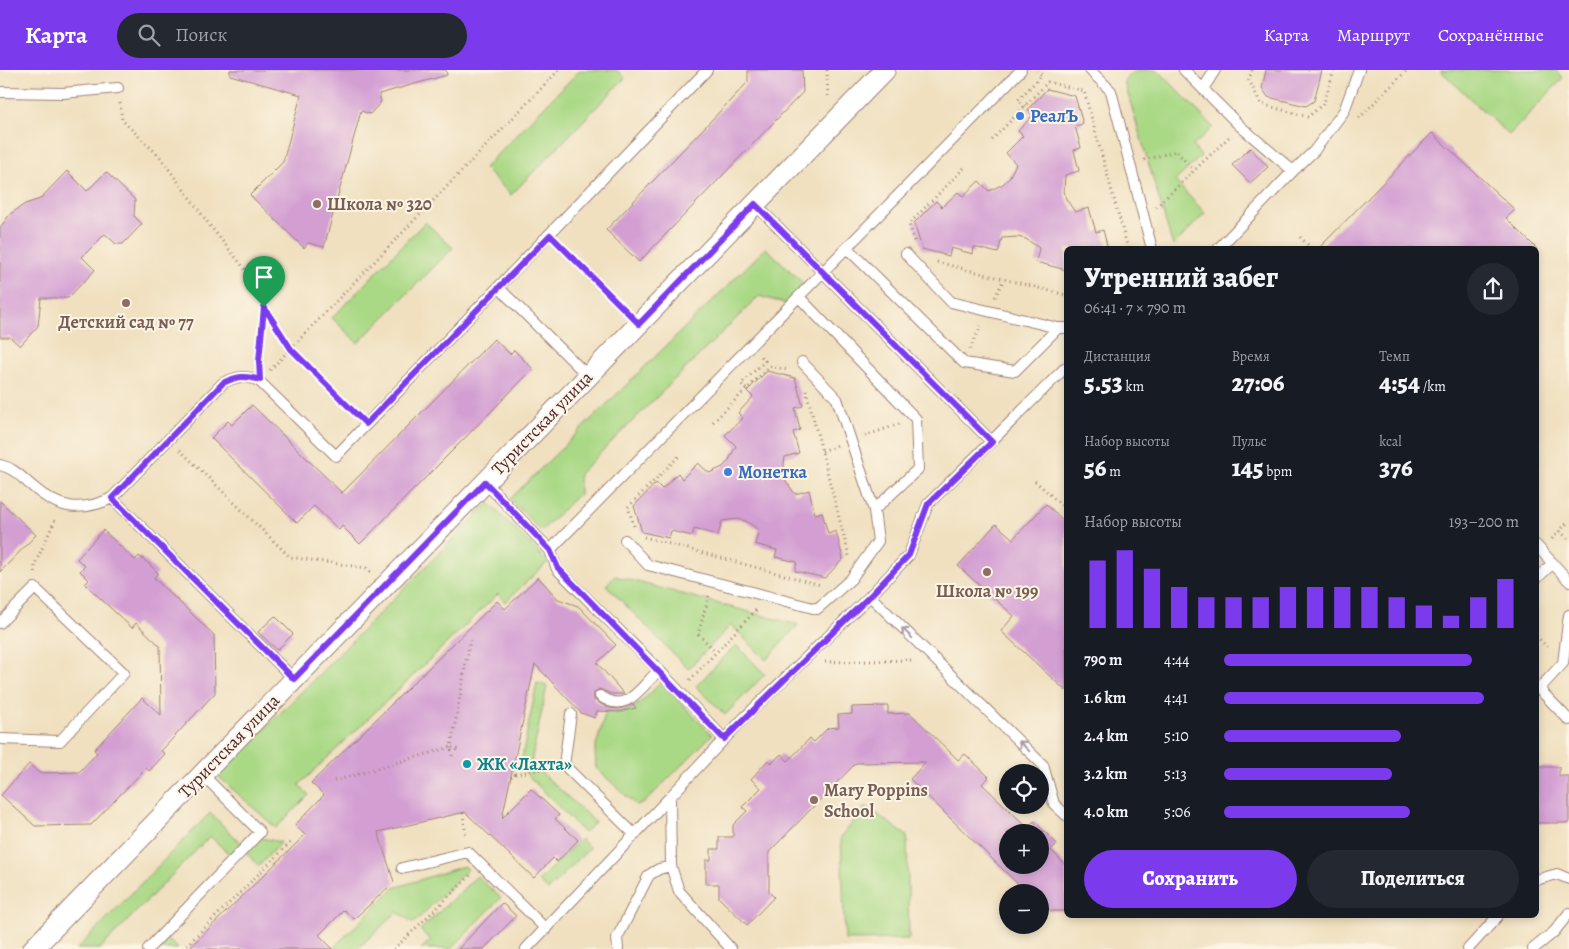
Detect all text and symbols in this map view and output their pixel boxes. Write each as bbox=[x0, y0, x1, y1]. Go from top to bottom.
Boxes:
search box bbox=[117, 13, 467, 58]
text: Карта bbox=[25, 19, 87, 51]
icon: search bbox=[135, 21, 163, 49]
text: Поиск bbox=[175, 22, 227, 48]
text: Карта bbox=[1264, 23, 1309, 47]
text: Маршрут bbox=[1337, 23, 1410, 47]
text: Сохранённые bbox=[1438, 23, 1544, 47]
place label: РеалЪ bbox=[1030, 104, 1078, 128]
marker: РеалЪ bbox=[1014, 110, 1026, 122]
place label: Школа № 320 bbox=[327, 192, 432, 216]
marker: Школа № 320 bbox=[311, 198, 323, 210]
pin bbox=[243, 256, 285, 307]
text: Утренний забег bbox=[1084, 259, 1278, 297]
icon: arrive bbox=[250, 263, 278, 291]
button: share bbox=[1467, 263, 1519, 315]
marker: Детский сад № 77 bbox=[120, 297, 132, 309]
text: 06:41 · 7 × 790 m bbox=[1084, 297, 1186, 319]
place label: Детский сад № 77 bbox=[58, 310, 194, 334]
text: Дистанция bbox=[1084, 347, 1151, 366]
text: Время bbox=[1232, 347, 1270, 366]
text: Темп bbox=[1379, 347, 1410, 366]
street label: Туристская улица bbox=[486, 365, 598, 480]
text: 5.53 bbox=[1084, 366, 1123, 400]
text: 27:06 bbox=[1232, 366, 1284, 400]
text: 4:54 bbox=[1379, 366, 1420, 400]
text: km bbox=[1123, 377, 1144, 396]
text: /km bbox=[1420, 377, 1446, 396]
text: Набор высоты bbox=[1084, 432, 1170, 451]
text: Пульс bbox=[1232, 432, 1267, 451]
text: kcal bbox=[1379, 432, 1402, 451]
text: 56 bbox=[1084, 451, 1106, 485]
text: 145 bbox=[1232, 451, 1263, 485]
text: 376 bbox=[1379, 451, 1413, 485]
place label: Монетка bbox=[738, 460, 808, 484]
text: m bbox=[1106, 462, 1121, 481]
text: bpm bbox=[1263, 462, 1292, 481]
marker: Монетка bbox=[722, 466, 734, 478]
text: Набор высоты bbox=[1084, 511, 1182, 533]
text: 193–200 m bbox=[1449, 511, 1519, 533]
marker: Школа № 199 bbox=[981, 566, 993, 578]
place label: Школа № 199 bbox=[936, 579, 1038, 603]
one-way arrow bbox=[901, 627, 913, 639]
text: 790 m bbox=[1084, 649, 1122, 671]
text: 4:44 bbox=[1164, 649, 1190, 671]
text: 1.6 km bbox=[1084, 687, 1126, 709]
text: 4:41 bbox=[1164, 687, 1188, 709]
street label: Туристская улица bbox=[173, 688, 285, 803]
text: 2.4 km bbox=[1084, 725, 1128, 747]
text: 5:10 bbox=[1164, 725, 1189, 747]
one-way arrow bbox=[1017, 740, 1030, 752]
place label: ЖК «Лахта» bbox=[477, 752, 572, 776]
marker: ЖК «Лахта» bbox=[461, 758, 473, 770]
text: 3.2 km bbox=[1084, 763, 1127, 785]
text: 5:13 bbox=[1164, 763, 1187, 785]
map controls bbox=[999, 764, 1049, 934]
button: locate bbox=[999, 764, 1049, 814]
place label: Mary Poppins School bbox=[824, 778, 928, 823]
marker: Mary Poppins School bbox=[808, 794, 820, 806]
text: 4.0 km bbox=[1084, 801, 1128, 823]
text: 5:06 bbox=[1164, 801, 1191, 823]
button: + bbox=[999, 824, 1049, 874]
button: Сохранить bbox=[1084, 850, 1297, 908]
button: Поделиться bbox=[1307, 850, 1519, 908]
button: − bbox=[999, 884, 1049, 934]

